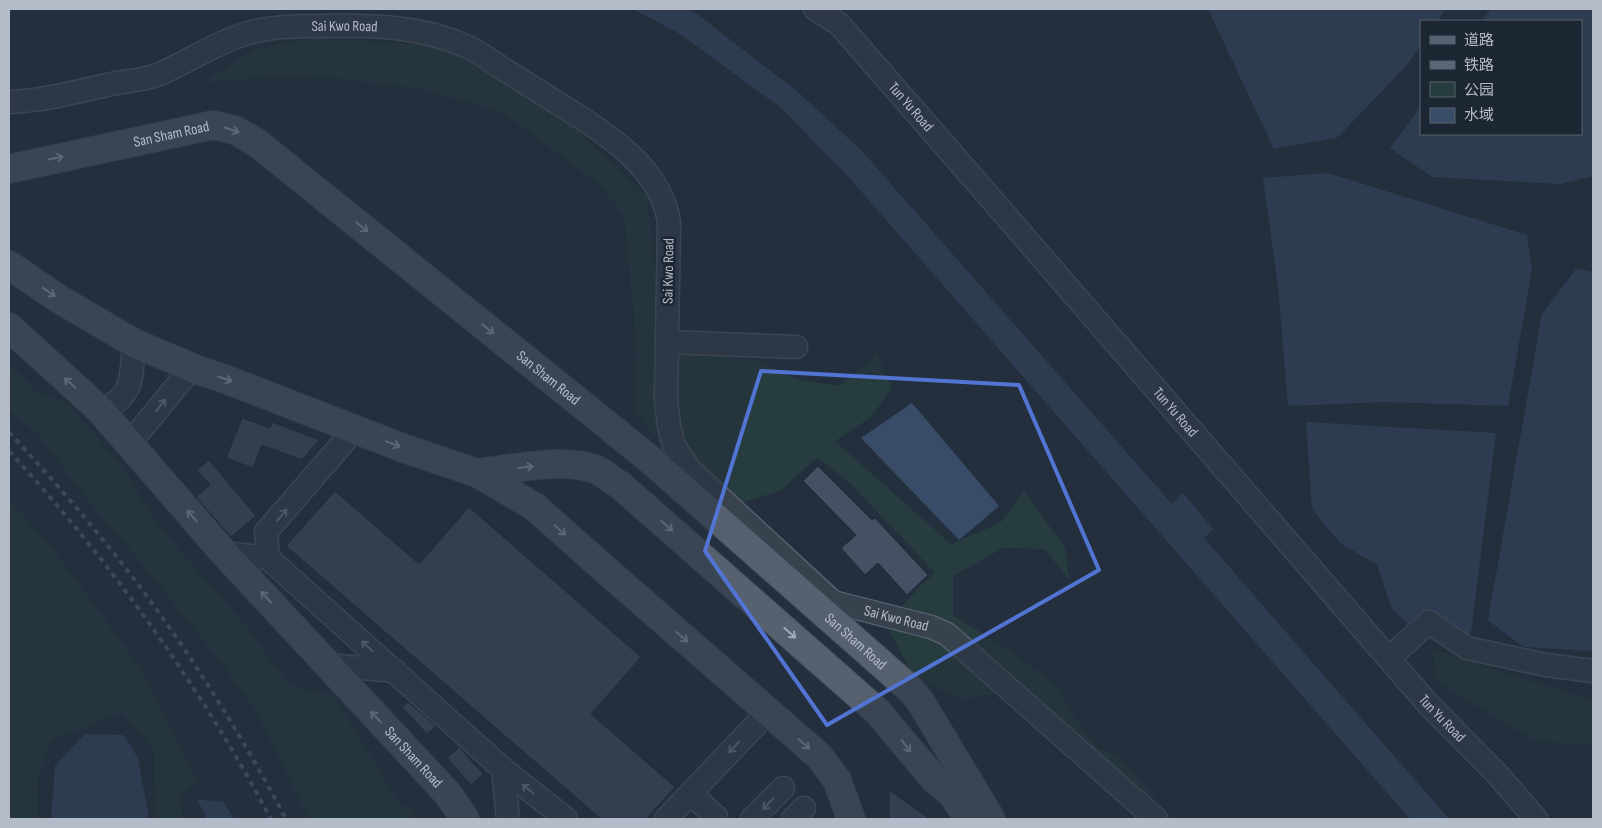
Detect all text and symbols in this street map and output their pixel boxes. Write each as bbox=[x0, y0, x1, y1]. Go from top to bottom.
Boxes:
street label: Sai Kwo Road bbox=[311, 17, 378, 37]
legend bbox=[1420, 20, 1582, 135]
text: 道路 bbox=[1464, 31, 1494, 50]
text: 铁路 bbox=[1464, 56, 1494, 75]
street label: Tun Yu Road bbox=[884, 78, 937, 136]
text: 公园 bbox=[1464, 81, 1494, 100]
text: 水域 bbox=[1464, 106, 1494, 125]
street label: San Sham Road bbox=[132, 117, 211, 152]
one-way arrow bbox=[224, 126, 240, 136]
one-way arrow bbox=[48, 153, 64, 163]
one-way arrow bbox=[355, 222, 368, 233]
street label: Sai Kwo Road bbox=[658, 238, 679, 304]
one-way arrow bbox=[42, 287, 56, 297]
one-way arrow bbox=[482, 324, 495, 335]
street label: San Sham Road bbox=[512, 347, 584, 410]
one-way arrow bbox=[217, 375, 233, 384]
one-way arrow bbox=[64, 377, 77, 389]
street label: Tun Yu Road bbox=[1149, 384, 1202, 441]
one-way arrow bbox=[155, 399, 166, 412]
one-way arrow bbox=[385, 440, 400, 449]
one-way arrow bbox=[517, 462, 533, 472]
one-way arrow bbox=[276, 508, 287, 521]
one-way arrow bbox=[186, 509, 198, 522]
one-way arrow bbox=[661, 520, 674, 532]
one-way arrow bbox=[554, 524, 567, 536]
one-way arrow bbox=[260, 591, 271, 604]
street label: Sai Kwo Road bbox=[862, 601, 931, 636]
street label: San Sham Road bbox=[820, 609, 891, 674]
one-way arrow bbox=[783, 627, 796, 639]
one-way arrow bbox=[676, 632, 689, 643]
one-way arrow bbox=[361, 641, 374, 652]
street label: Tun Yu Road bbox=[1414, 691, 1469, 746]
one-way arrow bbox=[370, 710, 382, 723]
street label: San Sham Road bbox=[380, 723, 446, 792]
one-way arrow bbox=[798, 738, 811, 749]
one-way arrow bbox=[901, 739, 911, 753]
one-way arrow bbox=[728, 741, 740, 754]
one-way arrow bbox=[522, 783, 535, 794]
one-way arrow bbox=[762, 797, 774, 810]

